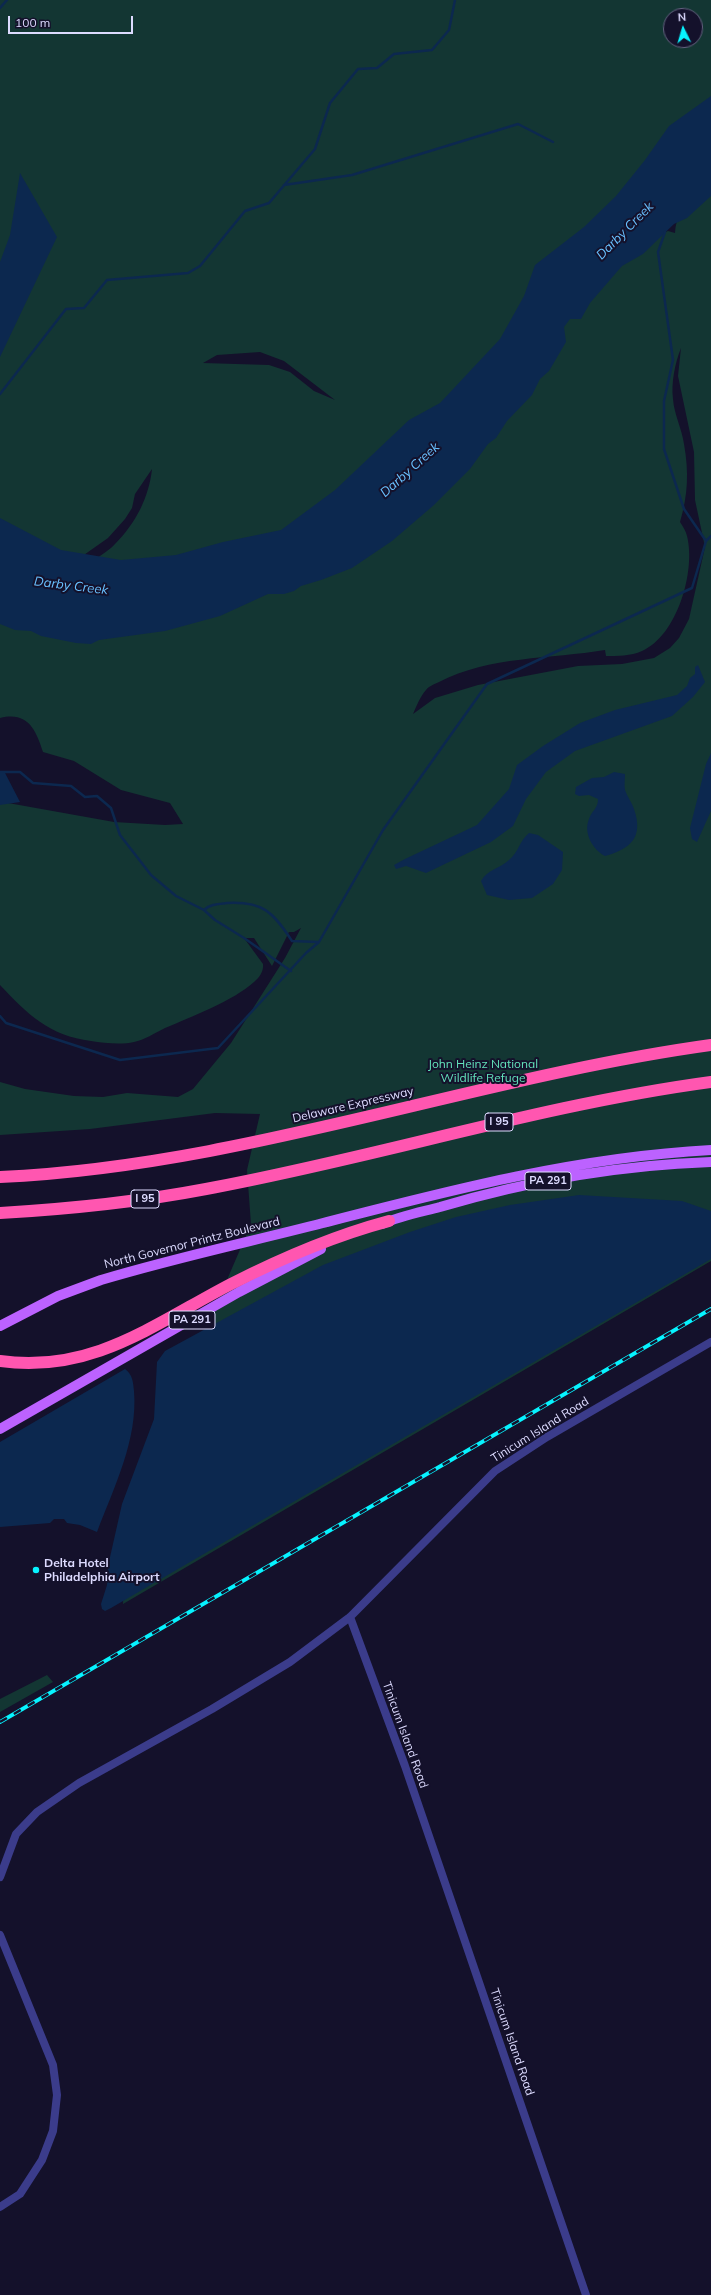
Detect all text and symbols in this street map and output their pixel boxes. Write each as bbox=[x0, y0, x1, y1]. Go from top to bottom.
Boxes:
scale bar bbox=[10, 8, 135, 34]
north arrow bbox=[663, 8, 703, 48]
text: N bbox=[677, 10, 687, 24]
text: 100 m bbox=[15, 15, 50, 30]
water label: Darby Creek bbox=[593, 199, 657, 263]
water label: Darby Creek bbox=[377, 439, 443, 501]
water label: Darby Creek bbox=[33, 574, 109, 598]
park label: John Heinz National Wildlife Refuge bbox=[428, 1057, 538, 1085]
street label: Delaware Expressway bbox=[291, 1084, 415, 1126]
road number: I 95 bbox=[485, 1113, 513, 1131]
road number: PA 291 bbox=[525, 1172, 571, 1190]
road number: I 95 bbox=[131, 1190, 159, 1208]
street label: North Governor Printz Boulevard bbox=[103, 1214, 281, 1272]
road number: PA 291 bbox=[169, 1311, 215, 1329]
street label: Tinicum Island Road bbox=[489, 1394, 591, 1466]
place label: Delta Hotel Philadelphia Airport bbox=[44, 1556, 160, 1584]
marker: Delta Hotel Philadelphia Airport bbox=[31, 1565, 41, 1575]
street label: Tinicum Island Road bbox=[379, 1680, 431, 1790]
street label: Tinicum Island Road bbox=[487, 1987, 537, 2097]

